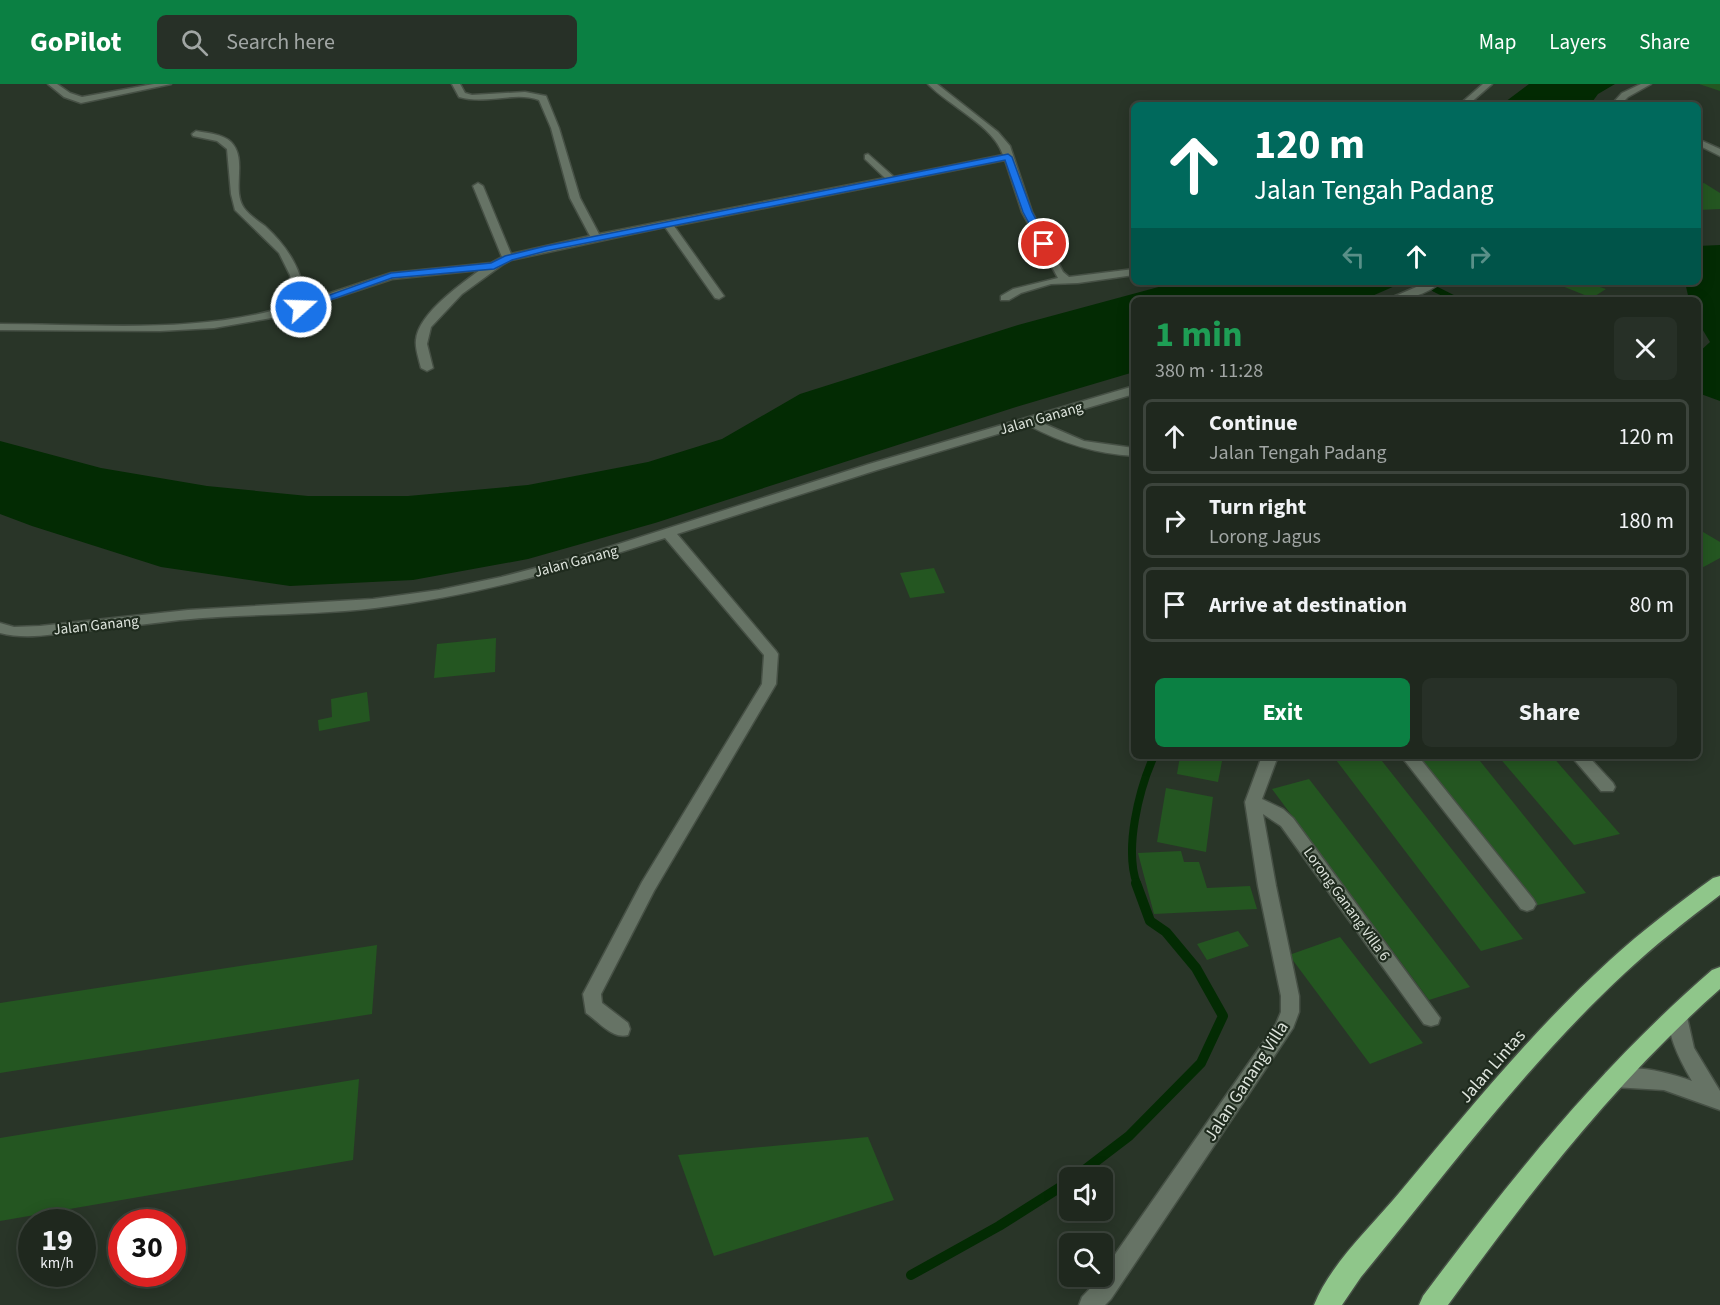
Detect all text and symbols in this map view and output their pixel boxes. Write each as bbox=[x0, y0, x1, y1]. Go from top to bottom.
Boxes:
search box bbox=[157, 15, 577, 69]
text: GoPilot bbox=[30, 22, 121, 62]
icon: search bbox=[178, 26, 211, 59]
text: Search here bbox=[226, 26, 335, 58]
text: Map bbox=[1479, 27, 1516, 57]
text: Layers bbox=[1549, 27, 1606, 57]
text: Share bbox=[1639, 27, 1690, 57]
text: 120 m bbox=[1254, 115, 1365, 175]
icon: ahead bbox=[1155, 126, 1233, 204]
text: Jalan Tengah Padang bbox=[1254, 171, 1494, 210]
pin bbox=[1018, 218, 1069, 269]
icon: arrive bbox=[1027, 227, 1060, 260]
icon: left bbox=[1337, 240, 1370, 273]
icon: ahead bbox=[1400, 240, 1433, 273]
icon: right bbox=[1463, 240, 1496, 273]
position arrow bbox=[269, 275, 333, 339]
text: 1 min bbox=[1155, 309, 1243, 360]
button: close bbox=[1614, 317, 1677, 380]
text: 380 m · 11:28 bbox=[1155, 357, 1263, 385]
street label: Jalan Ganang bbox=[997, 396, 1086, 440]
text: Continue bbox=[1209, 407, 1298, 439]
icon: ahead bbox=[1158, 420, 1191, 453]
text: 120 m bbox=[1619, 421, 1674, 453]
text: Jalan Tengah Padang bbox=[1209, 439, 1387, 467]
text: Turn right bbox=[1209, 491, 1306, 523]
icon: right bbox=[1158, 504, 1191, 537]
text: 180 m bbox=[1619, 505, 1674, 537]
text: Lorong Jagus bbox=[1209, 523, 1321, 551]
street label: Jalan Ganang bbox=[532, 540, 621, 583]
icon: arrive bbox=[1158, 588, 1191, 621]
text: Arrive at destination bbox=[1209, 589, 1407, 621]
text: 80 m bbox=[1629, 589, 1674, 621]
street label: Jalan Ganang bbox=[52, 611, 140, 640]
button: Exit bbox=[1155, 678, 1410, 747]
button: Share bbox=[1422, 678, 1677, 747]
street label: Lorong Ganang Villa 6 bbox=[1298, 843, 1395, 965]
street label: Jalan Ganang Villa bbox=[1198, 1016, 1295, 1146]
street label: Jalan Lintas bbox=[1453, 1024, 1531, 1109]
map controls bbox=[1059, 1167, 1113, 1287]
button: sound bbox=[1059, 1167, 1113, 1221]
speed limit sign: 30 bbox=[108, 1209, 186, 1287]
text: 19 bbox=[41, 1219, 73, 1262]
button: search bbox=[1059, 1233, 1113, 1287]
text: km/h bbox=[40, 1253, 74, 1274]

